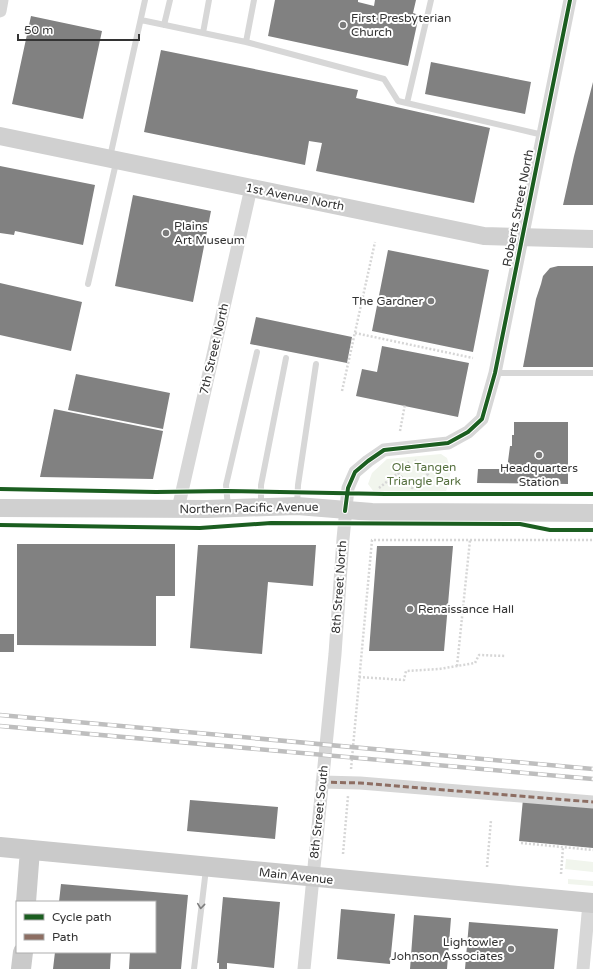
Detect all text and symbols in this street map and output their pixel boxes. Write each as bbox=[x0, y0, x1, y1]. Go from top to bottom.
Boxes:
place label: First Presbyterian Church bbox=[351, 11, 451, 39]
scale bar bbox=[18, 16, 139, 42]
marker: First Presbyterian Church bbox=[338, 20, 348, 30]
text: 50 m bbox=[24, 23, 53, 37]
street label: Roberts Street North bbox=[500, 148, 536, 268]
street label: 1st Avenue North bbox=[244, 181, 346, 213]
place label: Plains Art Museum bbox=[174, 219, 245, 247]
marker: Plains Art Museum bbox=[161, 228, 171, 238]
place label: The Gardner bbox=[352, 294, 423, 308]
marker: The Gardner bbox=[426, 296, 436, 306]
street label: 7th Street North bbox=[197, 302, 231, 396]
marker: Headquarters Station bbox=[534, 450, 544, 460]
park label: Ole Tangen Triangle Park bbox=[387, 460, 462, 488]
place label: Headquarters Station bbox=[500, 461, 578, 489]
street label: Northern Pacific Avenue bbox=[179, 500, 319, 516]
street label: 8th Street North bbox=[329, 540, 349, 634]
place label: Renaissance Hall bbox=[418, 602, 514, 616]
marker: Renaissance Hall bbox=[405, 604, 415, 614]
street label: 8th Street South bbox=[307, 765, 331, 859]
street label: Main Avenue bbox=[258, 865, 334, 887]
legend bbox=[16, 901, 156, 953]
one-way arrow bbox=[197, 903, 206, 909]
text: Cycle path bbox=[52, 910, 111, 924]
text: Path bbox=[52, 930, 78, 944]
place label: Lightowler Johnson Associates bbox=[391, 935, 503, 963]
marker: Lightowler Johnson Associates bbox=[506, 944, 516, 954]

